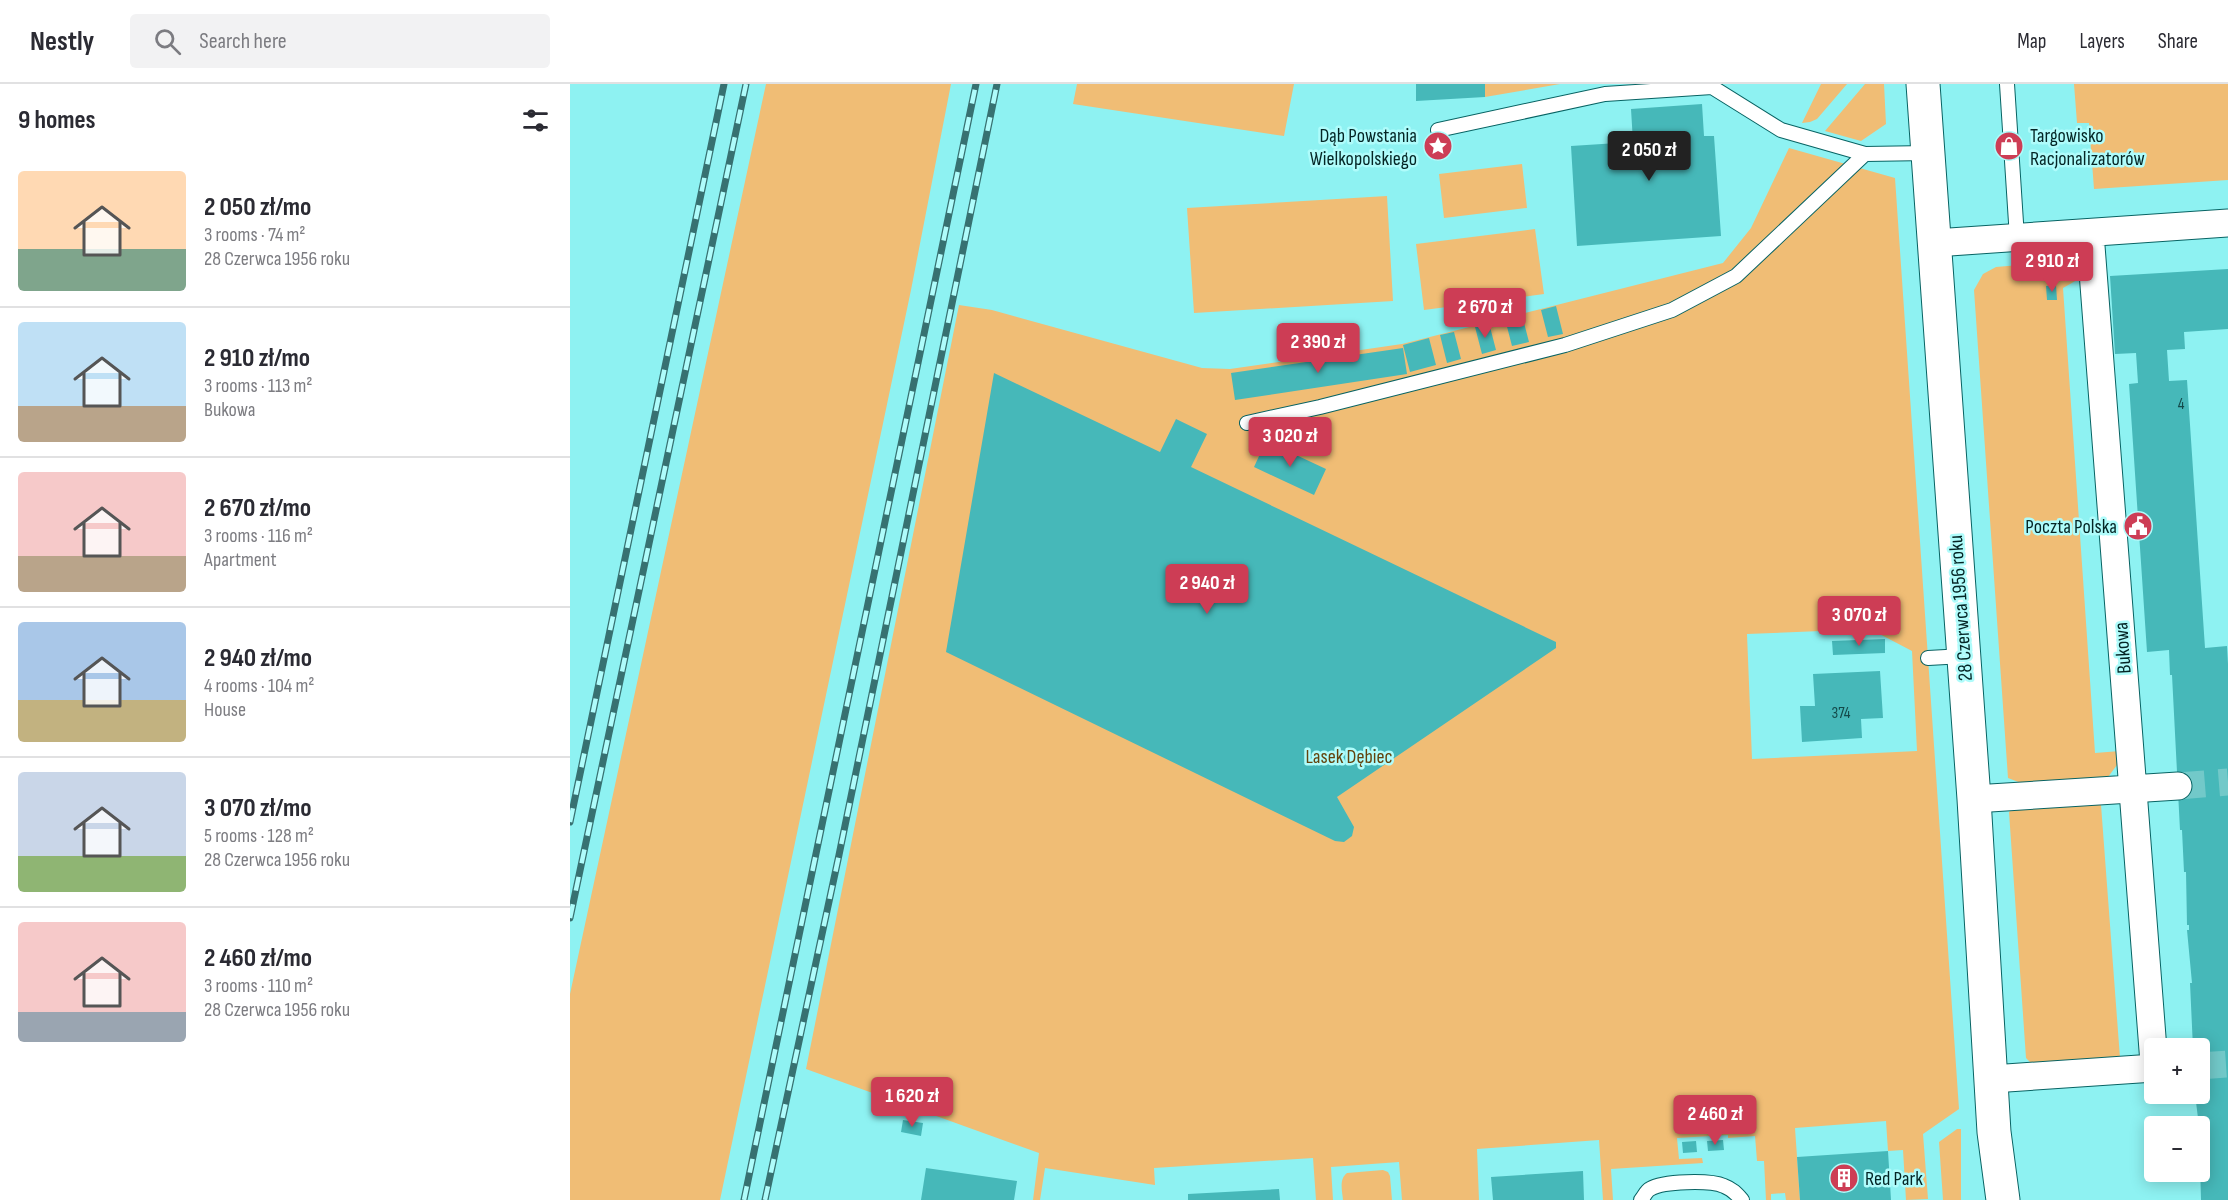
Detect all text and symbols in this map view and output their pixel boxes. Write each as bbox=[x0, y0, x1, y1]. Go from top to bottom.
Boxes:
search box bbox=[130, 14, 550, 68]
text: Nestly bbox=[30, 25, 94, 58]
icon: search bbox=[151, 25, 184, 58]
text: Search here bbox=[199, 28, 287, 55]
text: Map bbox=[2017, 29, 2046, 54]
text: Layers bbox=[2079, 29, 2125, 54]
text: Share bbox=[2158, 29, 2198, 54]
icon: filters bbox=[519, 104, 552, 137]
text: 9 homes bbox=[18, 105, 96, 136]
place label: Dąb Powstania Wielkopolskiego bbox=[1310, 124, 1417, 171]
place label: Targowisko Racjonalizatorów bbox=[2030, 124, 2145, 171]
place icon: Dąb Powstania Wielkopolskiego bbox=[1422, 130, 1454, 162]
shop icon: Targowisko Racjonalizatorów bbox=[1993, 130, 2025, 162]
pin: 2 050 zł bbox=[1587, 131, 1711, 182]
text: 2 050 zł bbox=[1622, 138, 1676, 162]
text: 2 050 zł/mo bbox=[204, 192, 311, 223]
icon: home bbox=[66, 195, 138, 267]
text: 3 rooms · 74 m² bbox=[204, 223, 306, 247]
pin: 2 910 zł bbox=[1990, 242, 2114, 293]
text: 28 Czerwca 1956 roku bbox=[204, 247, 350, 271]
text: 2 910 zł bbox=[2025, 249, 2079, 273]
pin: 2 670 zł bbox=[1423, 288, 1547, 339]
text: 2 670 zł bbox=[1458, 295, 1512, 319]
pin: 2 390 zł bbox=[1256, 323, 1380, 374]
text: 2 390 zł bbox=[1291, 330, 1345, 354]
text: 2 910 zł/mo bbox=[204, 343, 310, 374]
icon: home bbox=[66, 346, 138, 418]
text: 3 rooms · 113 m² bbox=[204, 374, 313, 398]
house number: 4 bbox=[2178, 395, 2185, 414]
text: Bukowa bbox=[204, 398, 255, 422]
pin: 3 020 zł bbox=[1228, 417, 1352, 468]
text: 3 020 zł bbox=[1263, 424, 1317, 448]
text: 2 670 zł/mo bbox=[204, 493, 311, 524]
icon: home bbox=[66, 496, 138, 568]
public building icon: Poczta Polska bbox=[2122, 510, 2154, 542]
place label: Poczta Polska bbox=[2025, 515, 2117, 539]
text: 3 rooms · 116 m² bbox=[204, 524, 313, 548]
street label: 28 Czerwca 1956 roku bbox=[1944, 534, 1978, 682]
text: Apartment bbox=[204, 548, 277, 572]
pin: 2 940 zł bbox=[1145, 564, 1269, 615]
text: 2 940 zł bbox=[1179, 571, 1235, 595]
pin: 3 070 zł bbox=[1797, 596, 1921, 647]
text: 3 070 zł bbox=[1832, 603, 1886, 627]
street label: Bukowa bbox=[2109, 621, 2137, 674]
text: 2 940 zł/mo bbox=[204, 643, 312, 674]
icon: home bbox=[66, 646, 138, 718]
text: 4 rooms · 104 m² bbox=[204, 674, 314, 698]
text: House bbox=[204, 698, 246, 722]
house number: 374 bbox=[1832, 704, 1851, 723]
park label: Lasek Dębiec bbox=[1305, 745, 1393, 769]
text: 3 070 zł/mo bbox=[204, 793, 311, 824]
icon: home bbox=[66, 796, 138, 868]
text: 5 rooms · 128 m² bbox=[204, 824, 314, 848]
text: 28 Czerwca 1956 roku bbox=[204, 848, 350, 872]
text: 2 460 zł/mo bbox=[204, 943, 312, 974]
icon: home bbox=[66, 946, 138, 1018]
text: 3 rooms · 110 m² bbox=[204, 974, 313, 998]
text: 28 Czerwca 1956 roku bbox=[204, 998, 350, 1022]
map controls bbox=[2144, 1038, 2210, 1182]
button: + bbox=[2144, 1038, 2210, 1104]
pin: 1 620 zł bbox=[850, 1077, 974, 1128]
text: 1 620 zł bbox=[885, 1084, 939, 1108]
pin: 2 460 zł bbox=[1653, 1095, 1777, 1146]
text: 2 460 zł bbox=[1687, 1102, 1743, 1126]
button: − bbox=[2144, 1116, 2210, 1182]
building icon: Red Park bbox=[1828, 1162, 1860, 1194]
place label: Red Park bbox=[1865, 1167, 1923, 1191]

